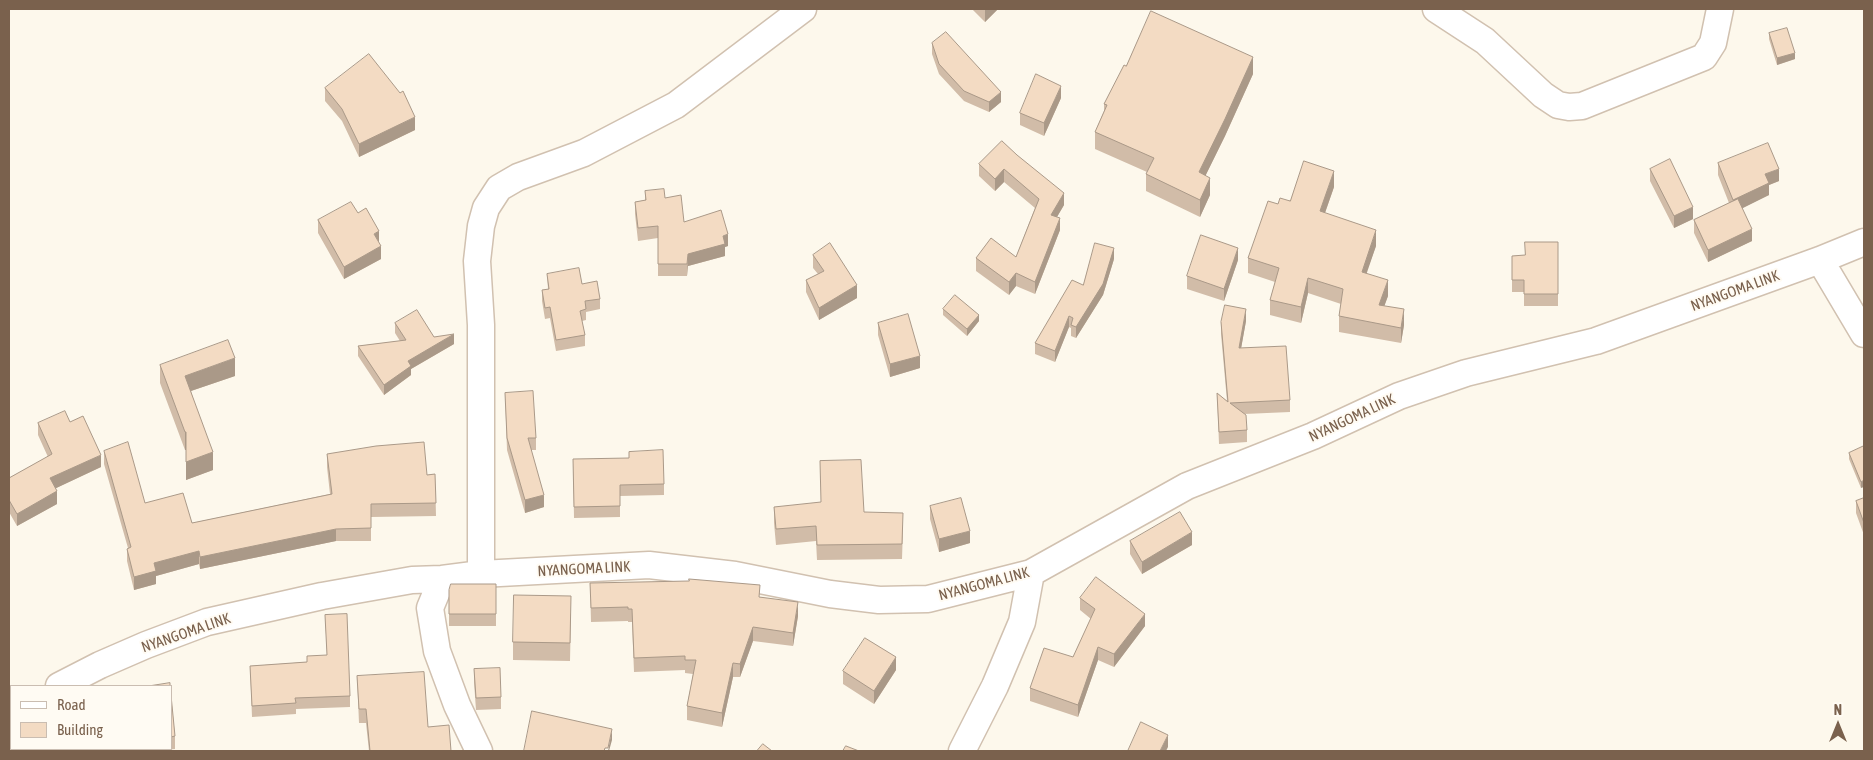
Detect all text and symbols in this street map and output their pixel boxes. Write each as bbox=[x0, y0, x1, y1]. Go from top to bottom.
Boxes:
street label: NYANGOMA LINK bbox=[1688, 267, 1782, 315]
street label: NYANGOMA LINK bbox=[1306, 390, 1398, 446]
street label: NYANGOMA LINK bbox=[537, 558, 631, 580]
street label: NYANGOMA LINK bbox=[937, 563, 1031, 605]
street label: NYANGOMA LINK bbox=[139, 609, 233, 657]
legend bbox=[10, 685, 172, 750]
text: Road bbox=[57, 696, 86, 713]
north arrow bbox=[1813, 700, 1863, 750]
text: N bbox=[1834, 702, 1842, 718]
text: Building bbox=[57, 721, 103, 738]

